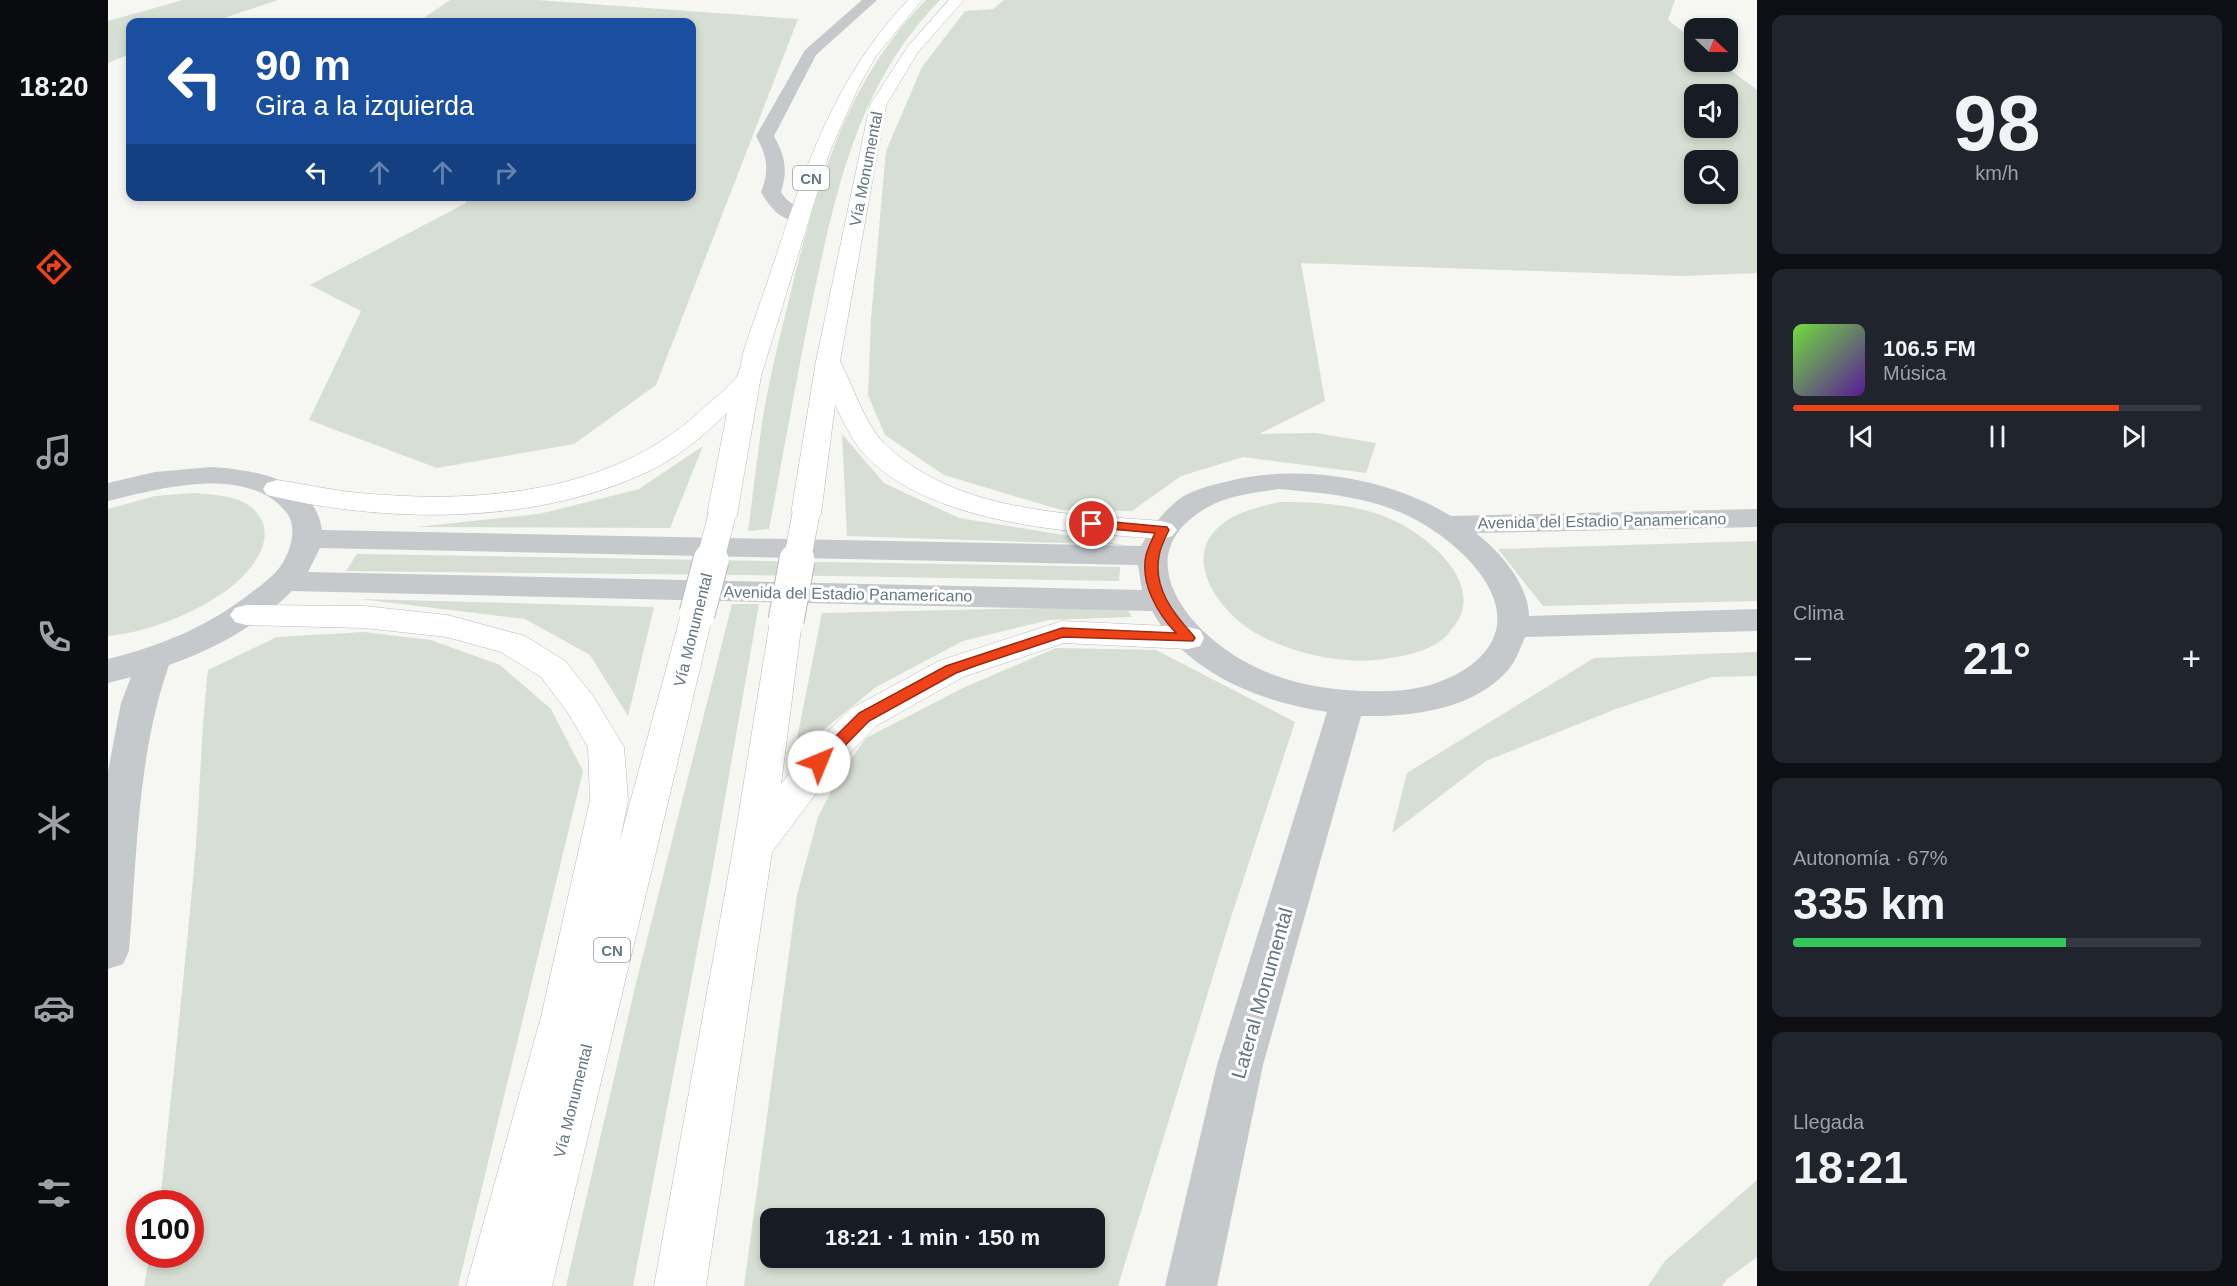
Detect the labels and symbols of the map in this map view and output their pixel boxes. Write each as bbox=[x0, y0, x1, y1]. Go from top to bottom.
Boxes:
north arrow bbox=[1684, 18, 1738, 72]
street label: Vía Monumental bbox=[847, 110, 885, 228]
road number: CN bbox=[793, 166, 829, 190]
pin bbox=[1066, 498, 1117, 549]
street label: Avenida del Estadio Panamericano bbox=[1477, 510, 1727, 532]
street label: Vía Monumental bbox=[671, 571, 715, 689]
street label: Avenida del Estadio Panamericano bbox=[723, 583, 973, 605]
position arrow bbox=[787, 730, 851, 794]
street label: Lateral Monumental bbox=[1227, 905, 1297, 1081]
road number: CN bbox=[594, 938, 630, 962]
street label: Vía Monumental bbox=[551, 1042, 595, 1160]
speed limit sign: 100 bbox=[126, 1190, 204, 1268]

